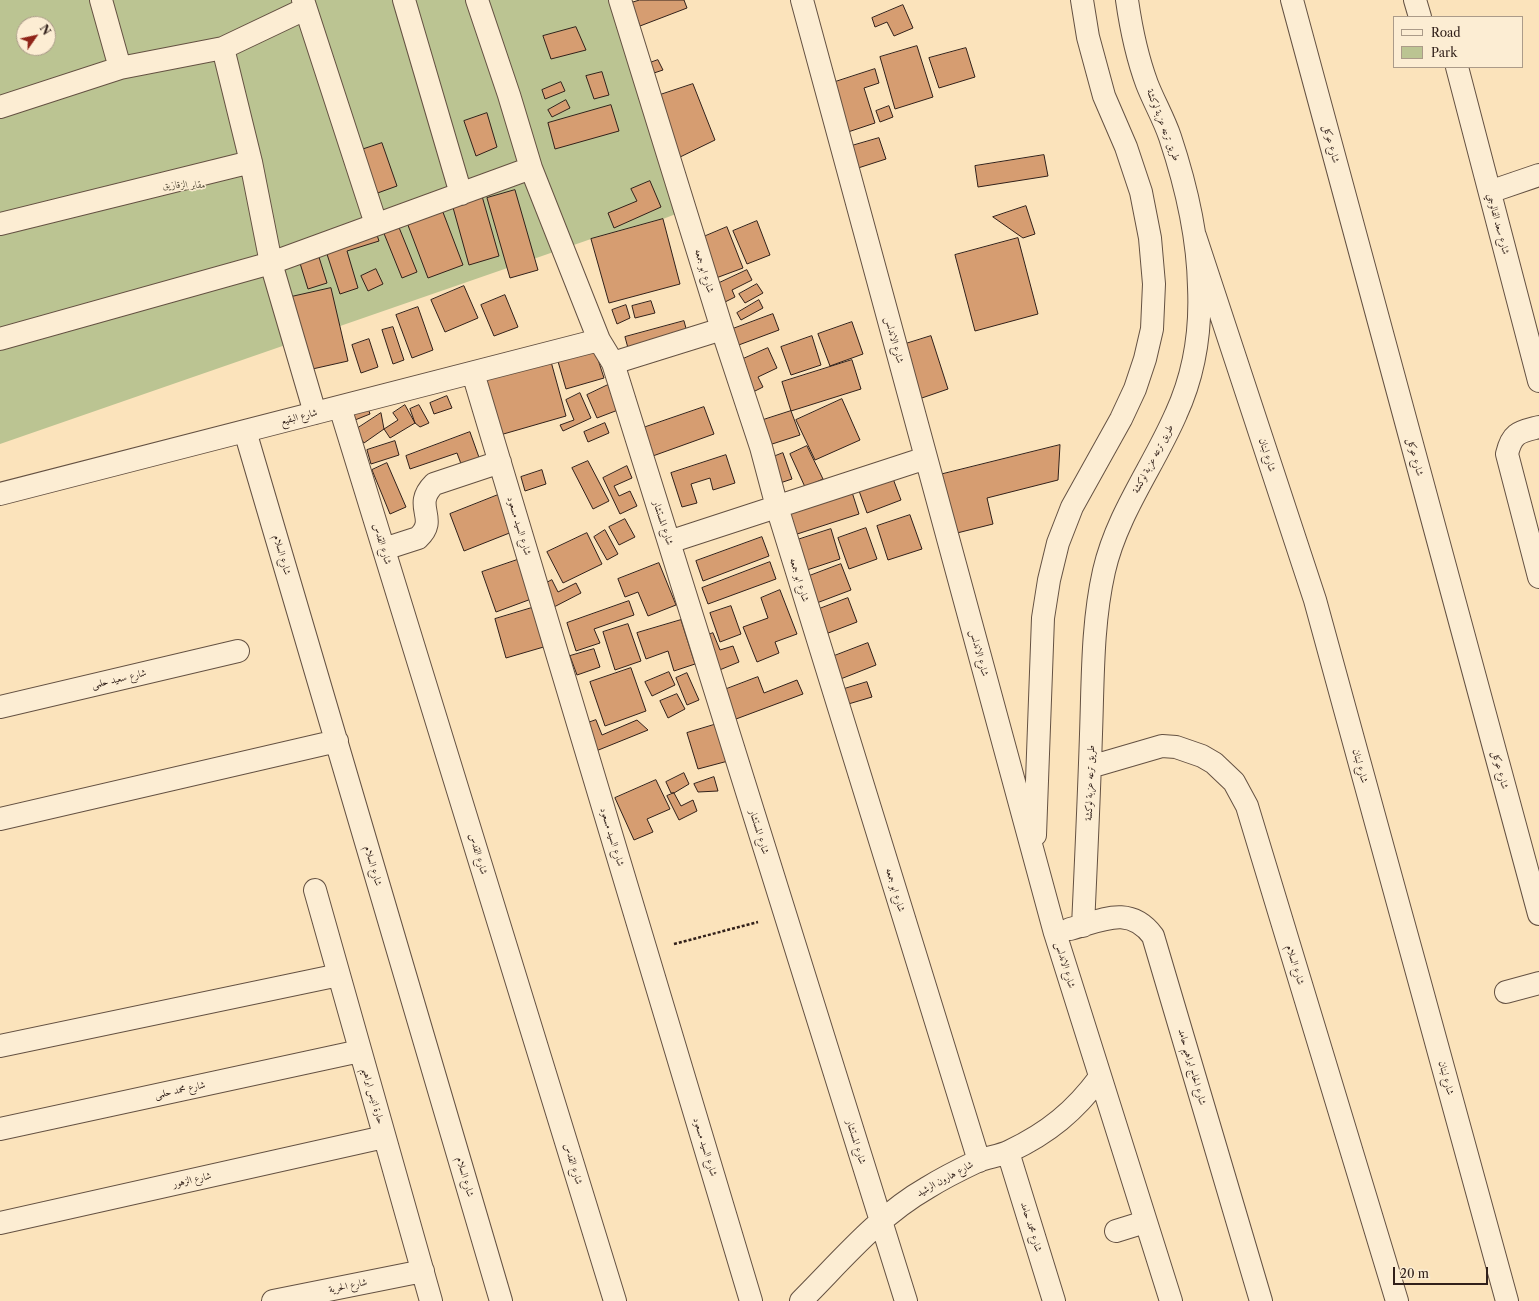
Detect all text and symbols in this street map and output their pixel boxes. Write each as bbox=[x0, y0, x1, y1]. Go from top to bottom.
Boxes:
north arrow bbox=[16, 16, 56, 56]
legend bbox=[1393, 16, 1523, 68]
text: N bbox=[37, 22, 54, 38]
text: Road bbox=[1431, 25, 1461, 40]
text: Park bbox=[1431, 45, 1457, 60]
street label: طريق ترعه عزبة لوكشة bbox=[1144, 87, 1182, 163]
street label: شارع عوكل bbox=[1320, 124, 1342, 164]
park label: مقابر الزقازيق bbox=[162, 179, 206, 191]
street label: شارع سعد الفالوجي bbox=[1484, 192, 1512, 256]
street label: شارع ابو جمعه bbox=[692, 248, 716, 294]
street label: شارع الاندلس bbox=[882, 315, 906, 365]
street label: شارع البقيع bbox=[279, 406, 319, 428]
street label: طريق ترعه عزبة لوكشة bbox=[1130, 423, 1176, 495]
street label: شارع لبنان bbox=[1256, 437, 1278, 473]
street label: شارع عوكل bbox=[1404, 437, 1426, 477]
street label: شارع السيد مسعود bbox=[504, 495, 534, 557]
street label: شارع المستشار bbox=[650, 499, 676, 547]
street label: شارع القدس bbox=[370, 522, 394, 566]
street label: شارع السلام bbox=[271, 534, 293, 576]
street label: شارع ابو جمعه bbox=[787, 557, 811, 603]
street label: شارع الاندلس bbox=[967, 628, 991, 678]
street label: شارع سعيد حلمى bbox=[90, 667, 148, 691]
street label: طريق ترعه عزبة لوكشة bbox=[1083, 745, 1097, 821]
street label: شارع لبنان bbox=[1350, 748, 1370, 784]
street label: شارع عوكل bbox=[1489, 750, 1511, 790]
street label: شارع السيد مسعود bbox=[597, 806, 627, 868]
street label: شارع المستشار bbox=[747, 808, 771, 856]
street label: شارع القدس bbox=[466, 832, 490, 876]
street label: شارع السلام bbox=[362, 845, 384, 887]
street label: شارع ابو جمعه bbox=[883, 867, 907, 913]
street label: شارع الاندلس bbox=[1052, 940, 1078, 990]
street label: شارع السلام bbox=[1283, 944, 1307, 986]
street label: شارع الحاج ابراهيم حامد bbox=[1175, 1027, 1209, 1107]
street label: شارع لبنان bbox=[1436, 1060, 1456, 1096]
street label: حارة انيس ابراهيم bbox=[359, 1067, 387, 1125]
street label: شارع محمد حلمى bbox=[154, 1079, 206, 1101]
street label: شارع السيد مسعود bbox=[690, 1116, 720, 1178]
street label: شارع المستشار bbox=[844, 1118, 868, 1166]
street label: شارع القدس bbox=[561, 1142, 585, 1186]
street label: شارع السلام bbox=[454, 1156, 476, 1198]
street label: شارع هارون الرشيد bbox=[914, 1158, 976, 1200]
street label: شارع الزهور bbox=[172, 1170, 212, 1190]
street label: شارع محمد حامد bbox=[1018, 1201, 1044, 1253]
scale bar bbox=[1395, 1259, 1490, 1285]
text: 20 m bbox=[1400, 1266, 1429, 1281]
street label: شارع الحرية bbox=[328, 1276, 368, 1296]

